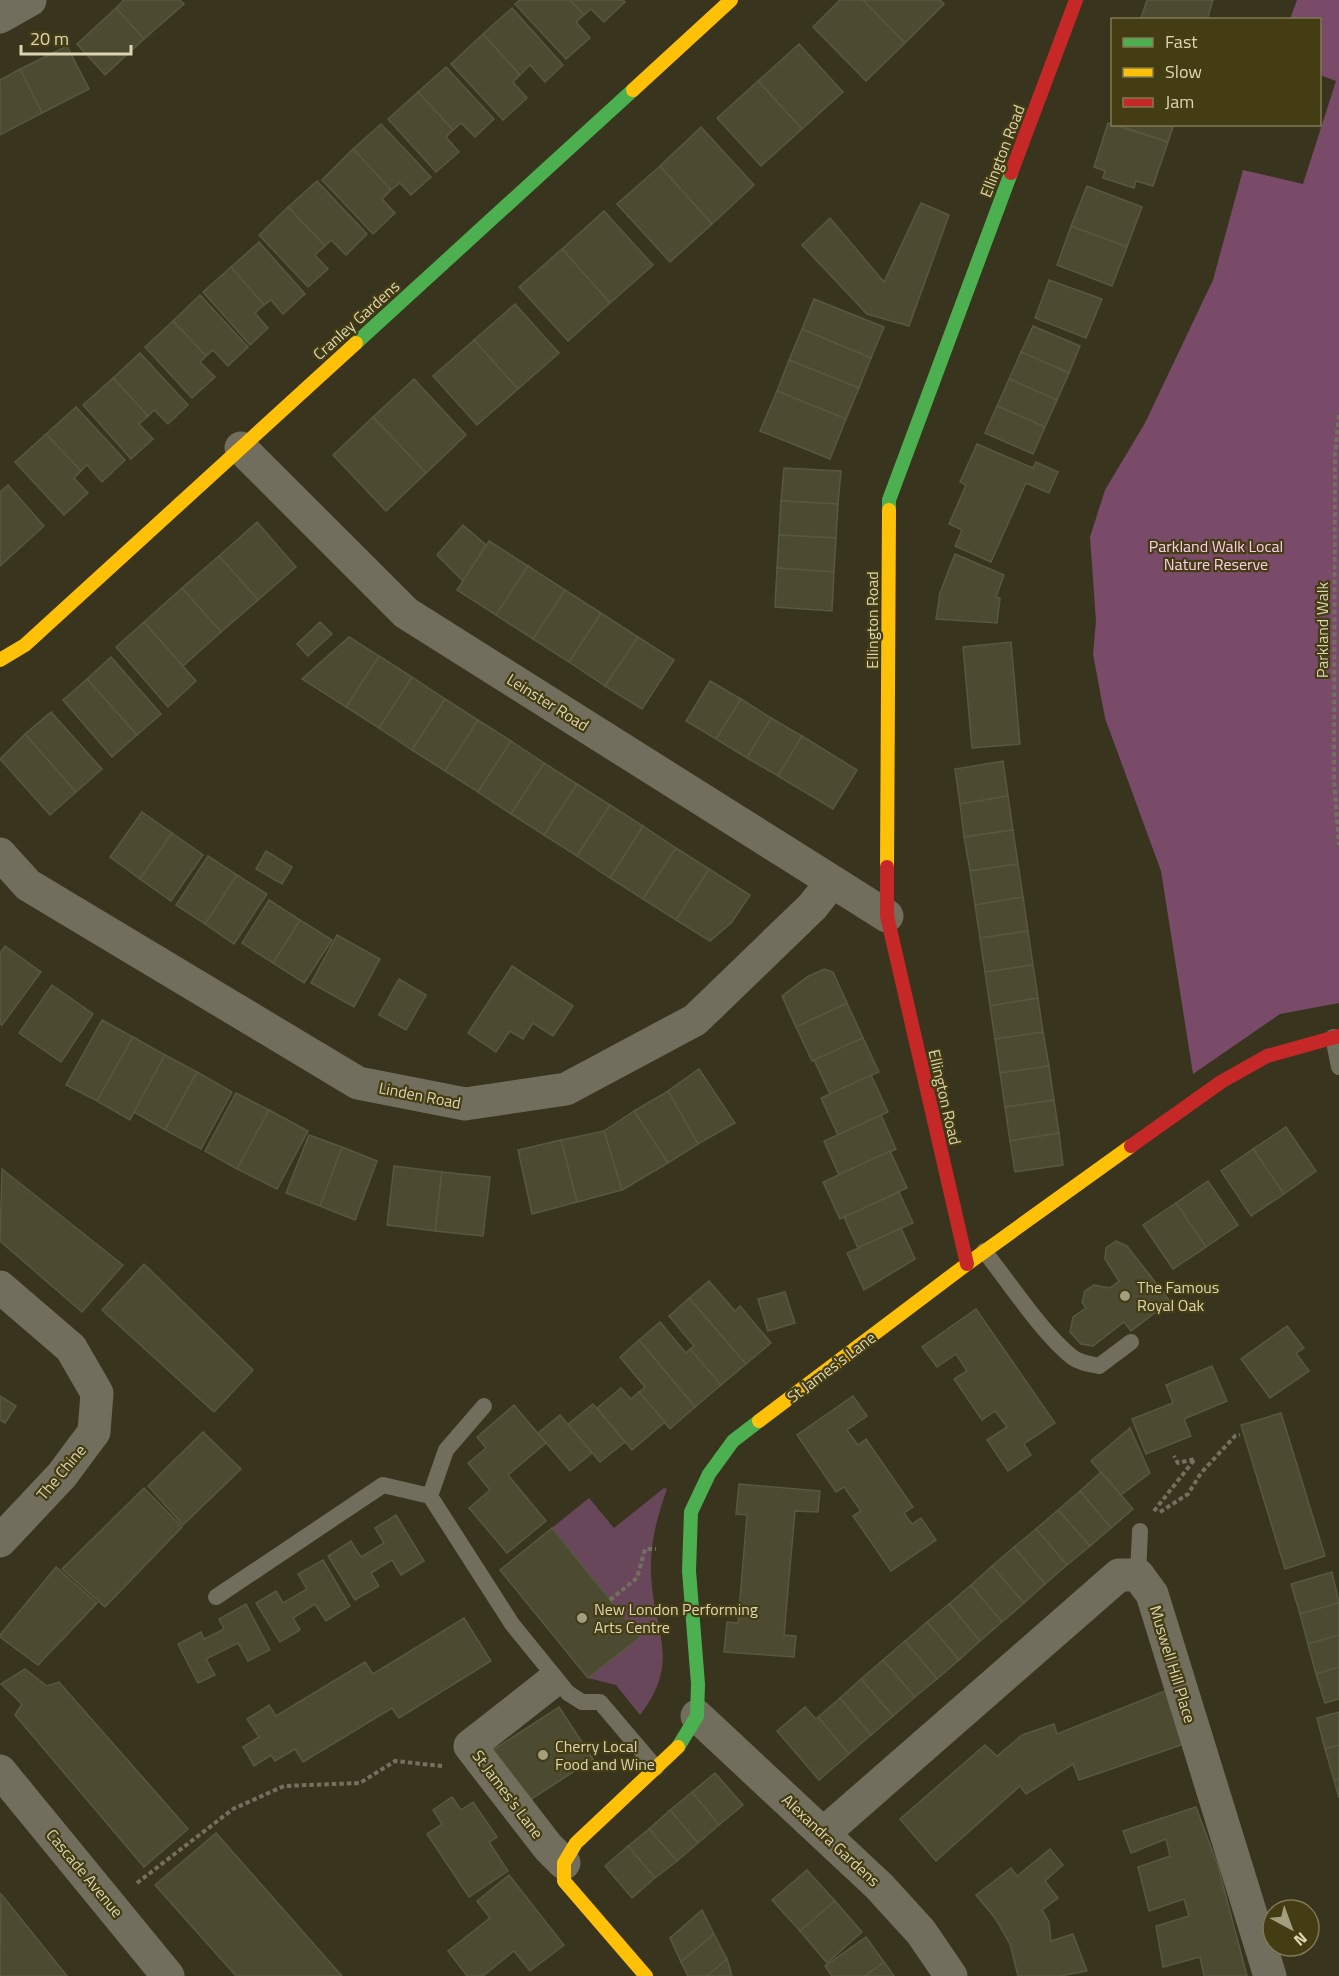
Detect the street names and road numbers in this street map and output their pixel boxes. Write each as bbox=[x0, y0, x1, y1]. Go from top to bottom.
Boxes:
street label: Ellington Road bbox=[973, 101, 1031, 201]
street label: Cranley Gardens bbox=[307, 274, 405, 366]
street label: Ellington Road bbox=[860, 571, 884, 669]
street label: Parkland Walk bbox=[1310, 582, 1334, 678]
street label: Leinster Road bbox=[502, 667, 594, 737]
street label: Ellington Road bbox=[922, 1047, 968, 1147]
street label: Linden Road bbox=[377, 1075, 463, 1115]
street label: St James's Lane bbox=[782, 1326, 880, 1408]
street label: The Chine bbox=[31, 1439, 91, 1505]
street label: Muswell Hill Place bbox=[1144, 1602, 1202, 1726]
street label: St James's Lane bbox=[467, 1745, 549, 1843]
street label: Alexandra Gardens bbox=[777, 1788, 885, 1892]
street label: Cascade Avenue bbox=[41, 1823, 129, 1923]

